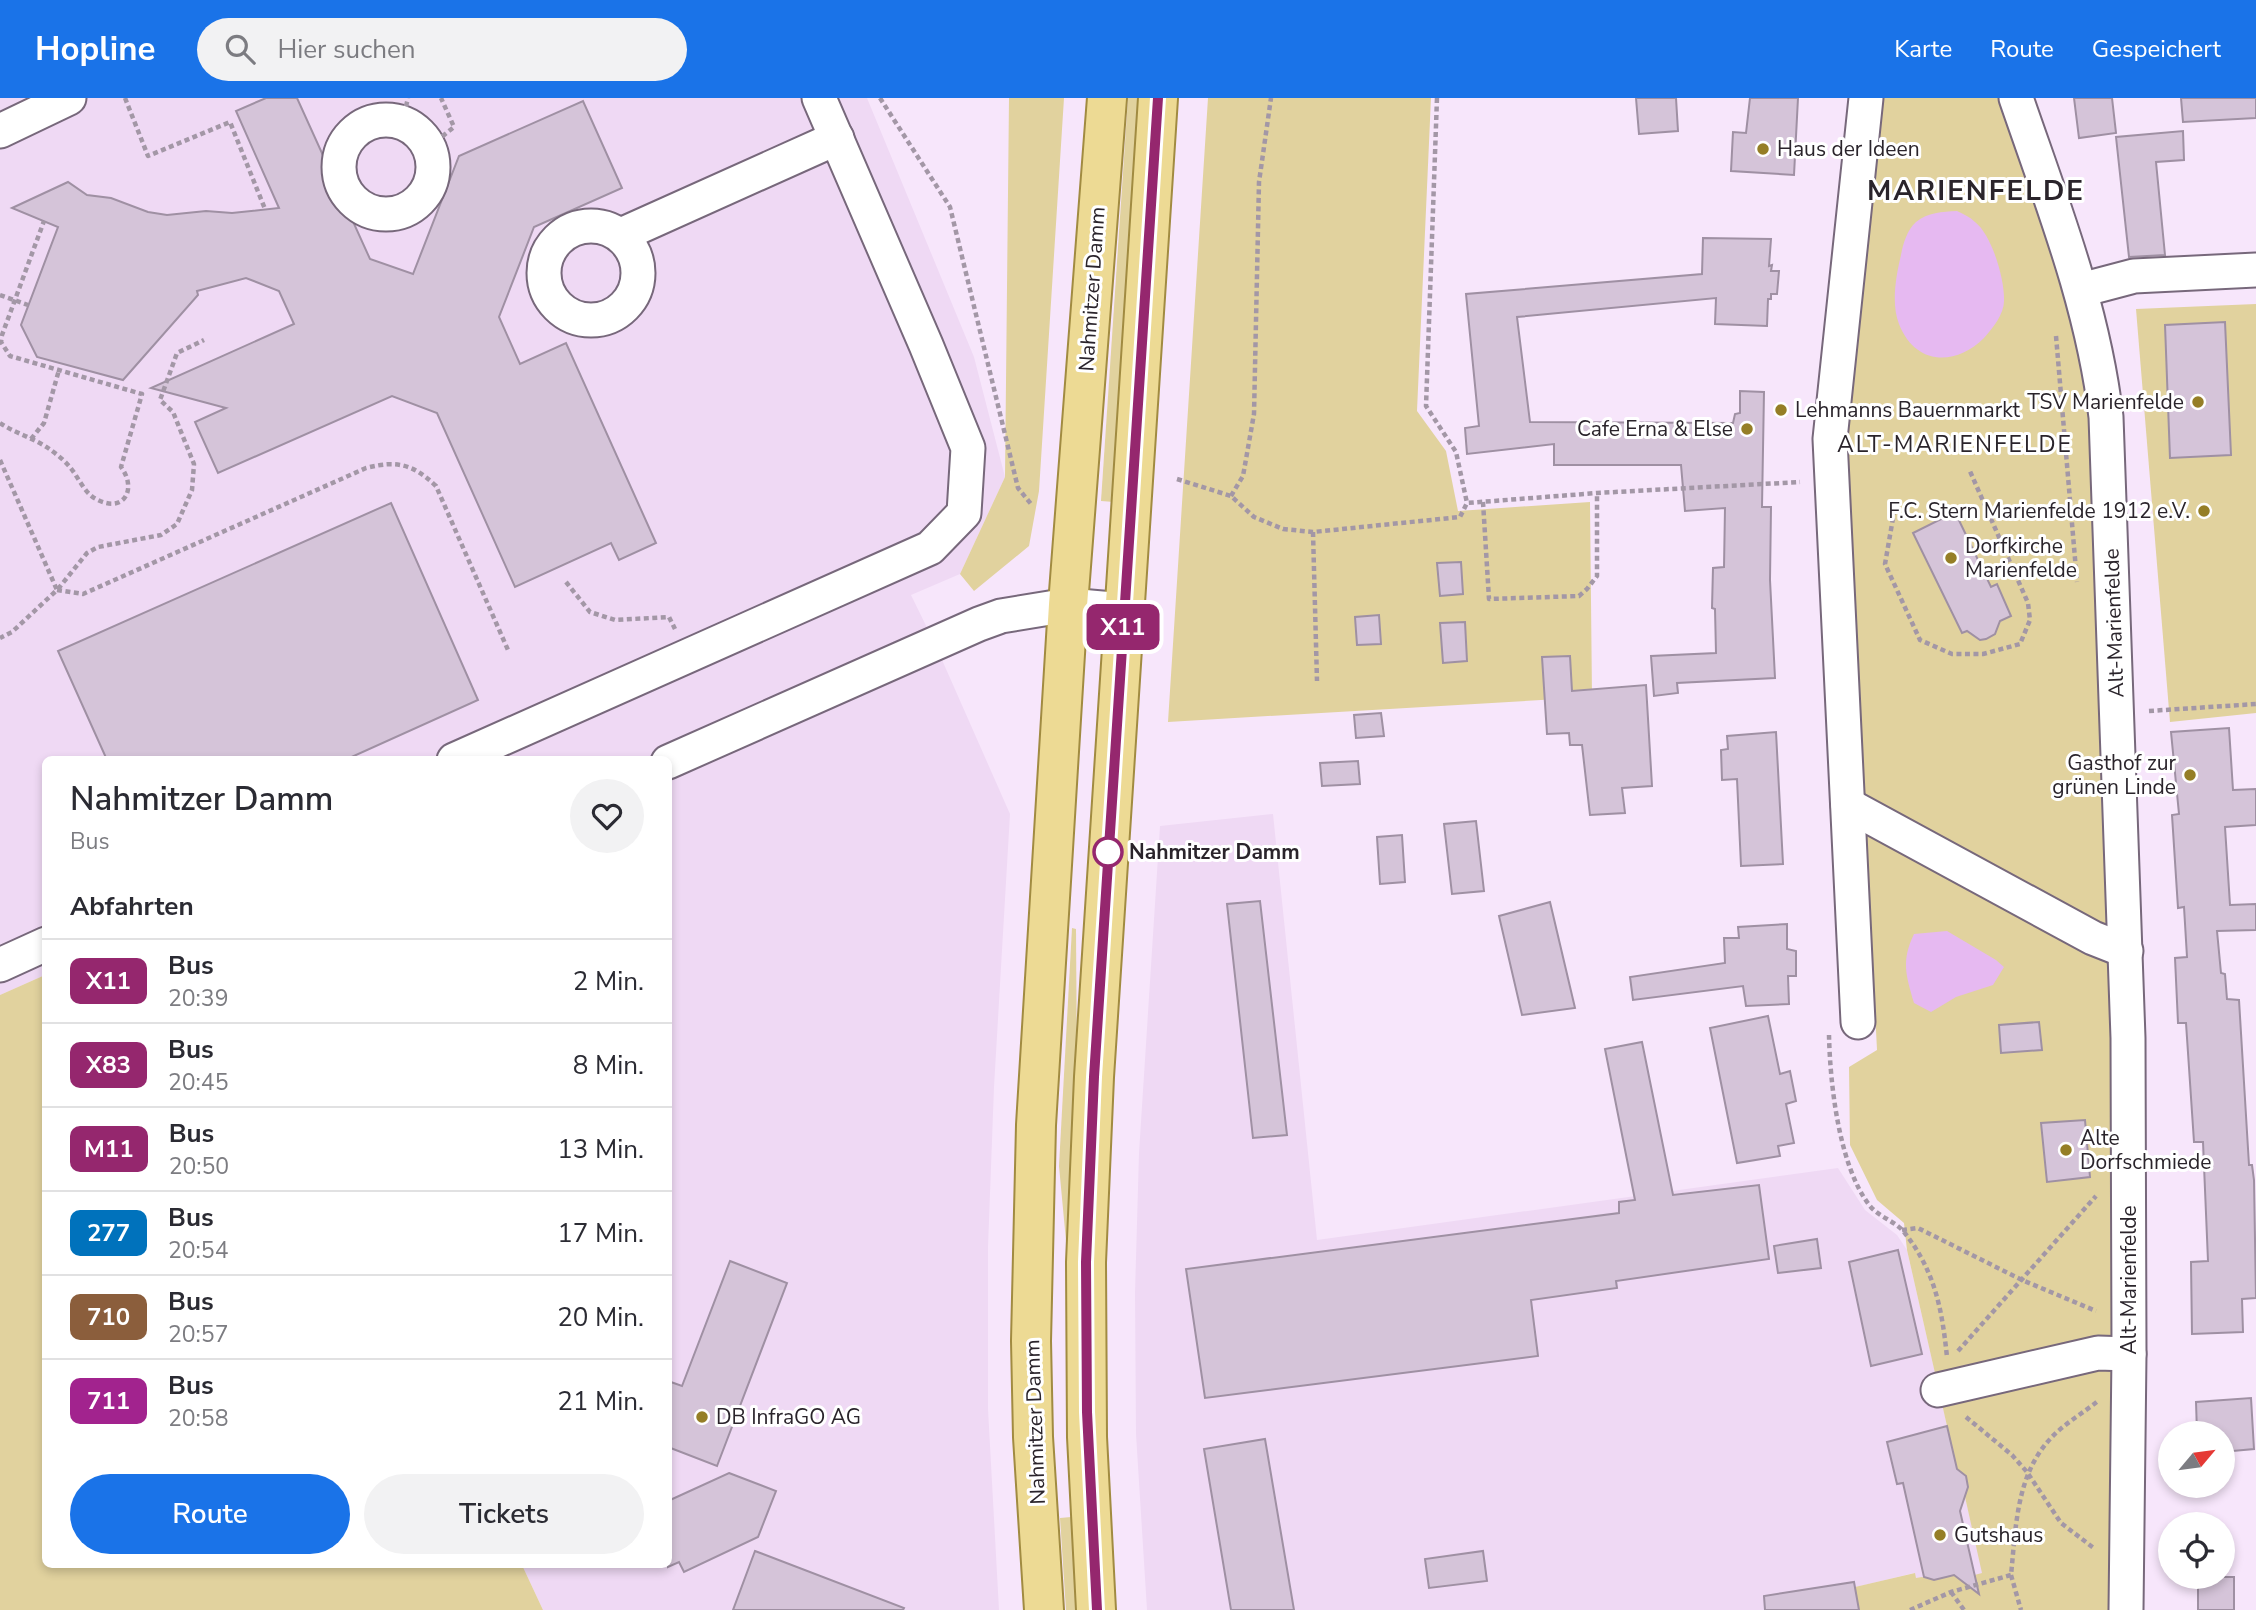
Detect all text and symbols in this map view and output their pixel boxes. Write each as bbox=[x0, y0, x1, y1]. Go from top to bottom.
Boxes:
search box bbox=[197, 18, 687, 81]
text: Hopline bbox=[35, 27, 155, 72]
icon: search bbox=[221, 30, 259, 68]
text: Hier suchen bbox=[277, 32, 416, 67]
text: Karte bbox=[1894, 33, 1952, 65]
text: Route bbox=[1990, 33, 2054, 65]
text: Gespeichert bbox=[2092, 33, 2221, 65]
place label: Haus der Ideen bbox=[1777, 135, 1920, 163]
marker: Haus der Ideen bbox=[1755, 141, 1771, 157]
district label: MARIENFELDE bbox=[1867, 172, 2085, 210]
street label: Nahmitzer Damm bbox=[1072, 206, 1112, 372]
place label: TSV Marienfelde bbox=[2027, 388, 2184, 416]
marker: TSV Marienfelde bbox=[2190, 394, 2206, 410]
place label: Lehmanns Bauernmarkt bbox=[1795, 396, 2020, 424]
marker: Lehmanns Bauernmarkt bbox=[1773, 402, 1789, 418]
place label: Cafe Erna & Else bbox=[1577, 415, 1733, 443]
marker: Cafe Erna & Else bbox=[1739, 421, 1755, 437]
district label: ALT-MARIENFELDE bbox=[1837, 429, 2073, 460]
place label: F.C. Stern Marienfelde 1912 e.V. bbox=[1888, 497, 2190, 525]
marker: F.C. Stern Marienfelde 1912 e.V. bbox=[2196, 503, 2212, 519]
place label: Dorfkirche Marienfelde bbox=[1965, 532, 2077, 584]
street label: Alt-Marienfelde bbox=[2097, 548, 2131, 698]
marker: Dorfkirche Marienfelde bbox=[1943, 550, 1959, 566]
line badge: X11 bbox=[1083, 604, 1163, 650]
text: X11 bbox=[1101, 611, 1145, 643]
place label: Gasthof zur grünen Linde bbox=[2052, 749, 2176, 801]
marker: Gasthof zur grünen Linde bbox=[2182, 767, 2198, 783]
text: Nahmitzer Damm bbox=[70, 777, 333, 822]
button: heart bbox=[570, 779, 644, 853]
text: Bus bbox=[70, 826, 110, 857]
marker: Nahmitzer Damm bbox=[1093, 837, 1123, 867]
place label: Nahmitzer Damm bbox=[1129, 838, 1300, 866]
text: Abfahrten bbox=[70, 889, 194, 924]
text: Bus bbox=[168, 948, 214, 983]
text: 2 Min. bbox=[573, 964, 644, 999]
text: X11 bbox=[86, 965, 131, 997]
text: 20:39 bbox=[168, 983, 228, 1014]
text: Bus bbox=[168, 1032, 214, 1067]
text: 8 Min. bbox=[573, 1048, 644, 1083]
text: X83 bbox=[86, 1049, 131, 1081]
text: 20:45 bbox=[168, 1067, 228, 1098]
text: Bus bbox=[169, 1116, 214, 1151]
place label: Alte Dorfschmiede bbox=[2080, 1124, 2211, 1176]
text: 13 Min. bbox=[557, 1132, 644, 1167]
text: M11 bbox=[84, 1133, 134, 1165]
marker: Alte Dorfschmiede bbox=[2058, 1142, 2074, 1158]
text: 20:50 bbox=[169, 1151, 229, 1182]
text: Bus bbox=[168, 1200, 214, 1235]
street label: Alt-Marienfelde bbox=[2115, 1205, 2143, 1355]
text: 17 Min. bbox=[557, 1216, 644, 1251]
text: 277 bbox=[87, 1217, 130, 1249]
text: 20:54 bbox=[168, 1235, 228, 1266]
text: Bus bbox=[168, 1284, 214, 1319]
text: 20 Min. bbox=[557, 1300, 644, 1335]
text: 710 bbox=[87, 1301, 130, 1333]
text: 20:57 bbox=[168, 1319, 228, 1350]
street label: Nahmitzer Damm bbox=[1018, 1339, 1052, 1505]
text: Bus bbox=[168, 1368, 214, 1403]
text: 21 Min. bbox=[557, 1384, 644, 1419]
text: 711 bbox=[87, 1385, 130, 1417]
text: 20:58 bbox=[168, 1403, 228, 1434]
place label: DB InfraGO AG bbox=[716, 1403, 861, 1431]
marker: DB InfraGO AG bbox=[694, 1409, 710, 1425]
north arrow bbox=[2158, 1421, 2235, 1498]
map controls bbox=[2158, 1421, 2235, 1589]
button: Route bbox=[70, 1474, 350, 1554]
button: Tickets bbox=[364, 1474, 644, 1554]
button: locate bbox=[2158, 1512, 2235, 1589]
place label: Gutshaus bbox=[1954, 1521, 2043, 1549]
marker: Gutshaus bbox=[1932, 1527, 1948, 1543]

